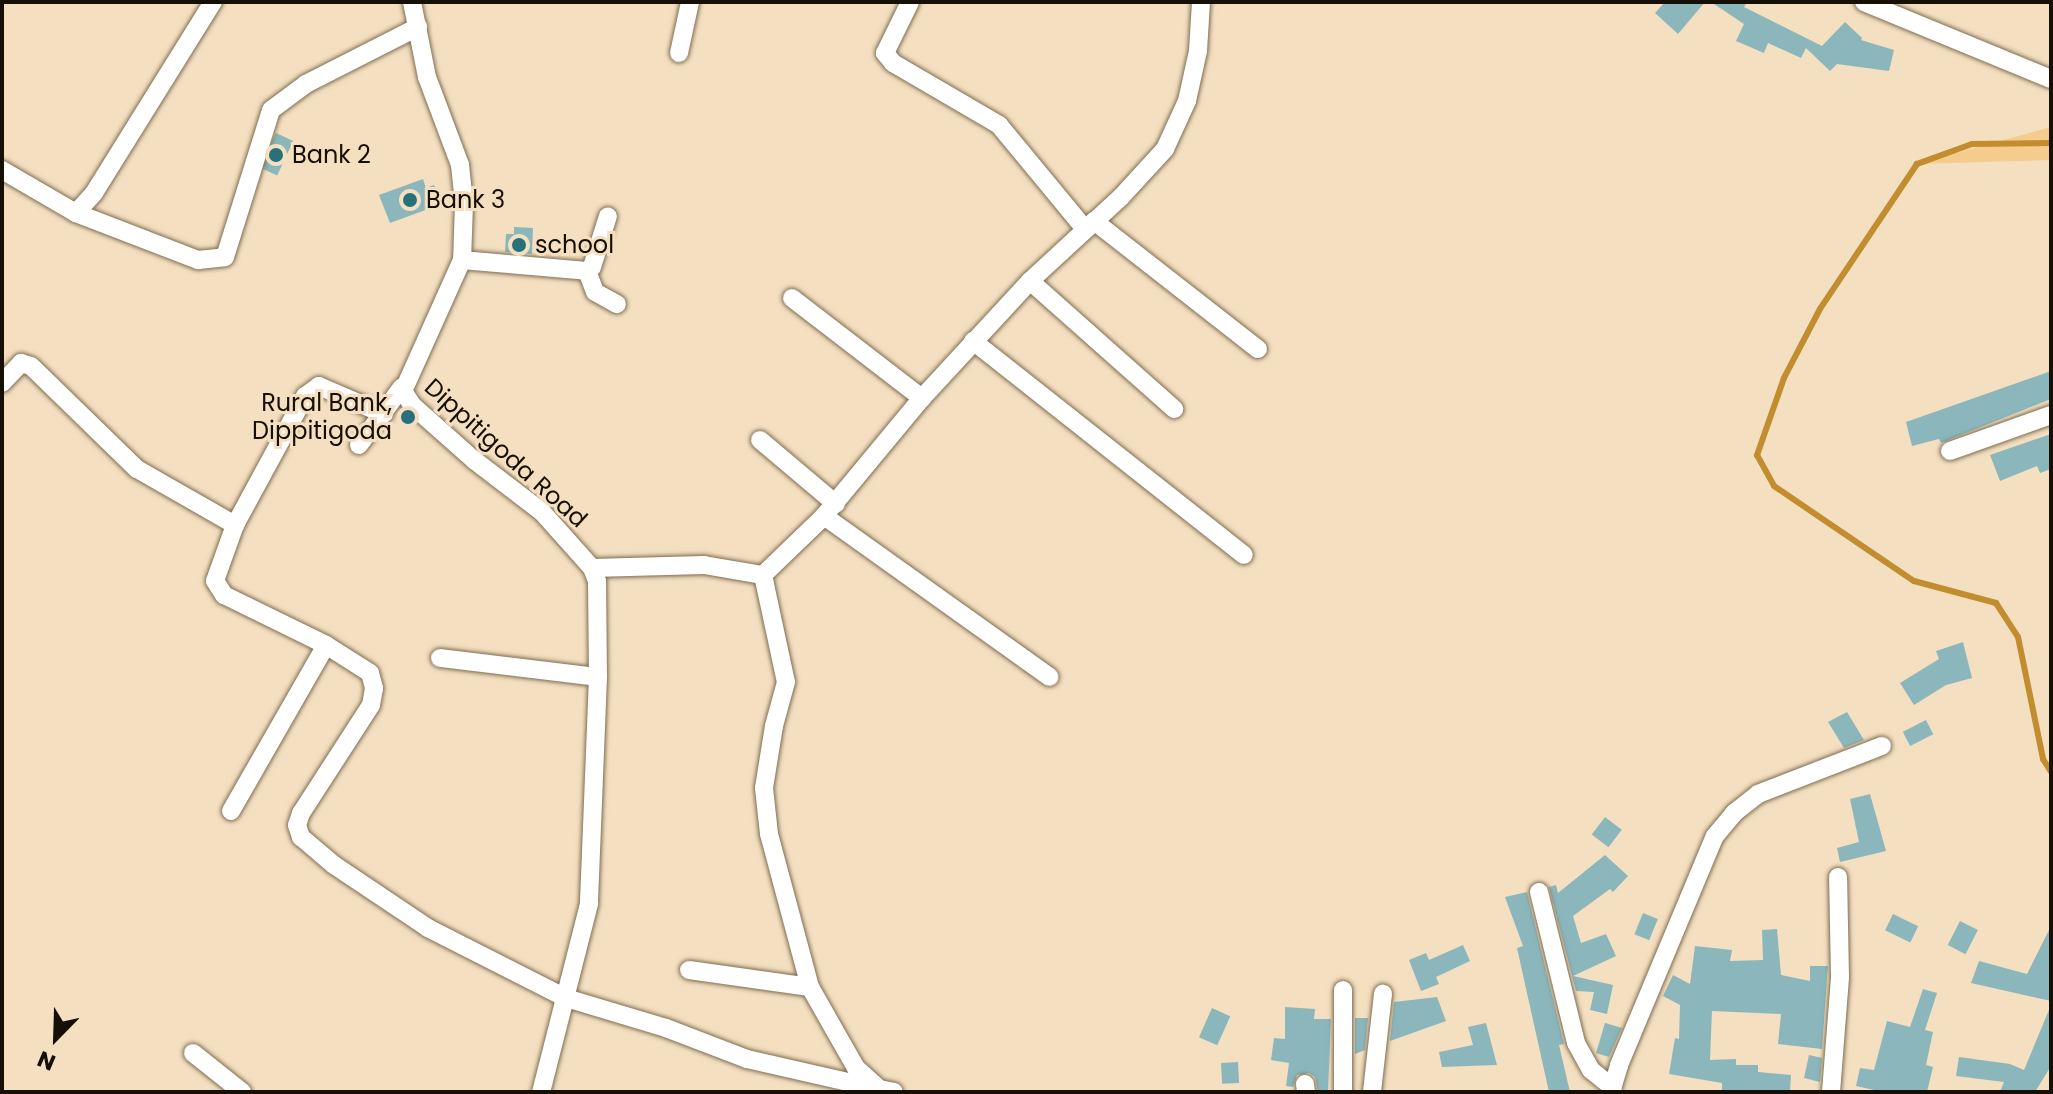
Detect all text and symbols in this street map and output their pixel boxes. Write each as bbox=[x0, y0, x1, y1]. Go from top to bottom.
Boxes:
place label: Bank 2 bbox=[292, 141, 371, 169]
marker: Bank 2 bbox=[267, 146, 285, 164]
place label: Bank 3 bbox=[426, 186, 505, 214]
marker: Bank 3 bbox=[401, 191, 419, 209]
place label: school bbox=[535, 231, 614, 259]
marker: school bbox=[510, 236, 528, 254]
street label: Dippitigoda Road bbox=[419, 372, 593, 534]
place label: Rural Bank, Dippitigoda bbox=[252, 389, 392, 445]
marker: Rural Bank, Dippitigoda bbox=[399, 408, 417, 426]
north arrow bbox=[16, 998, 96, 1078]
text: N bbox=[33, 1043, 60, 1078]

